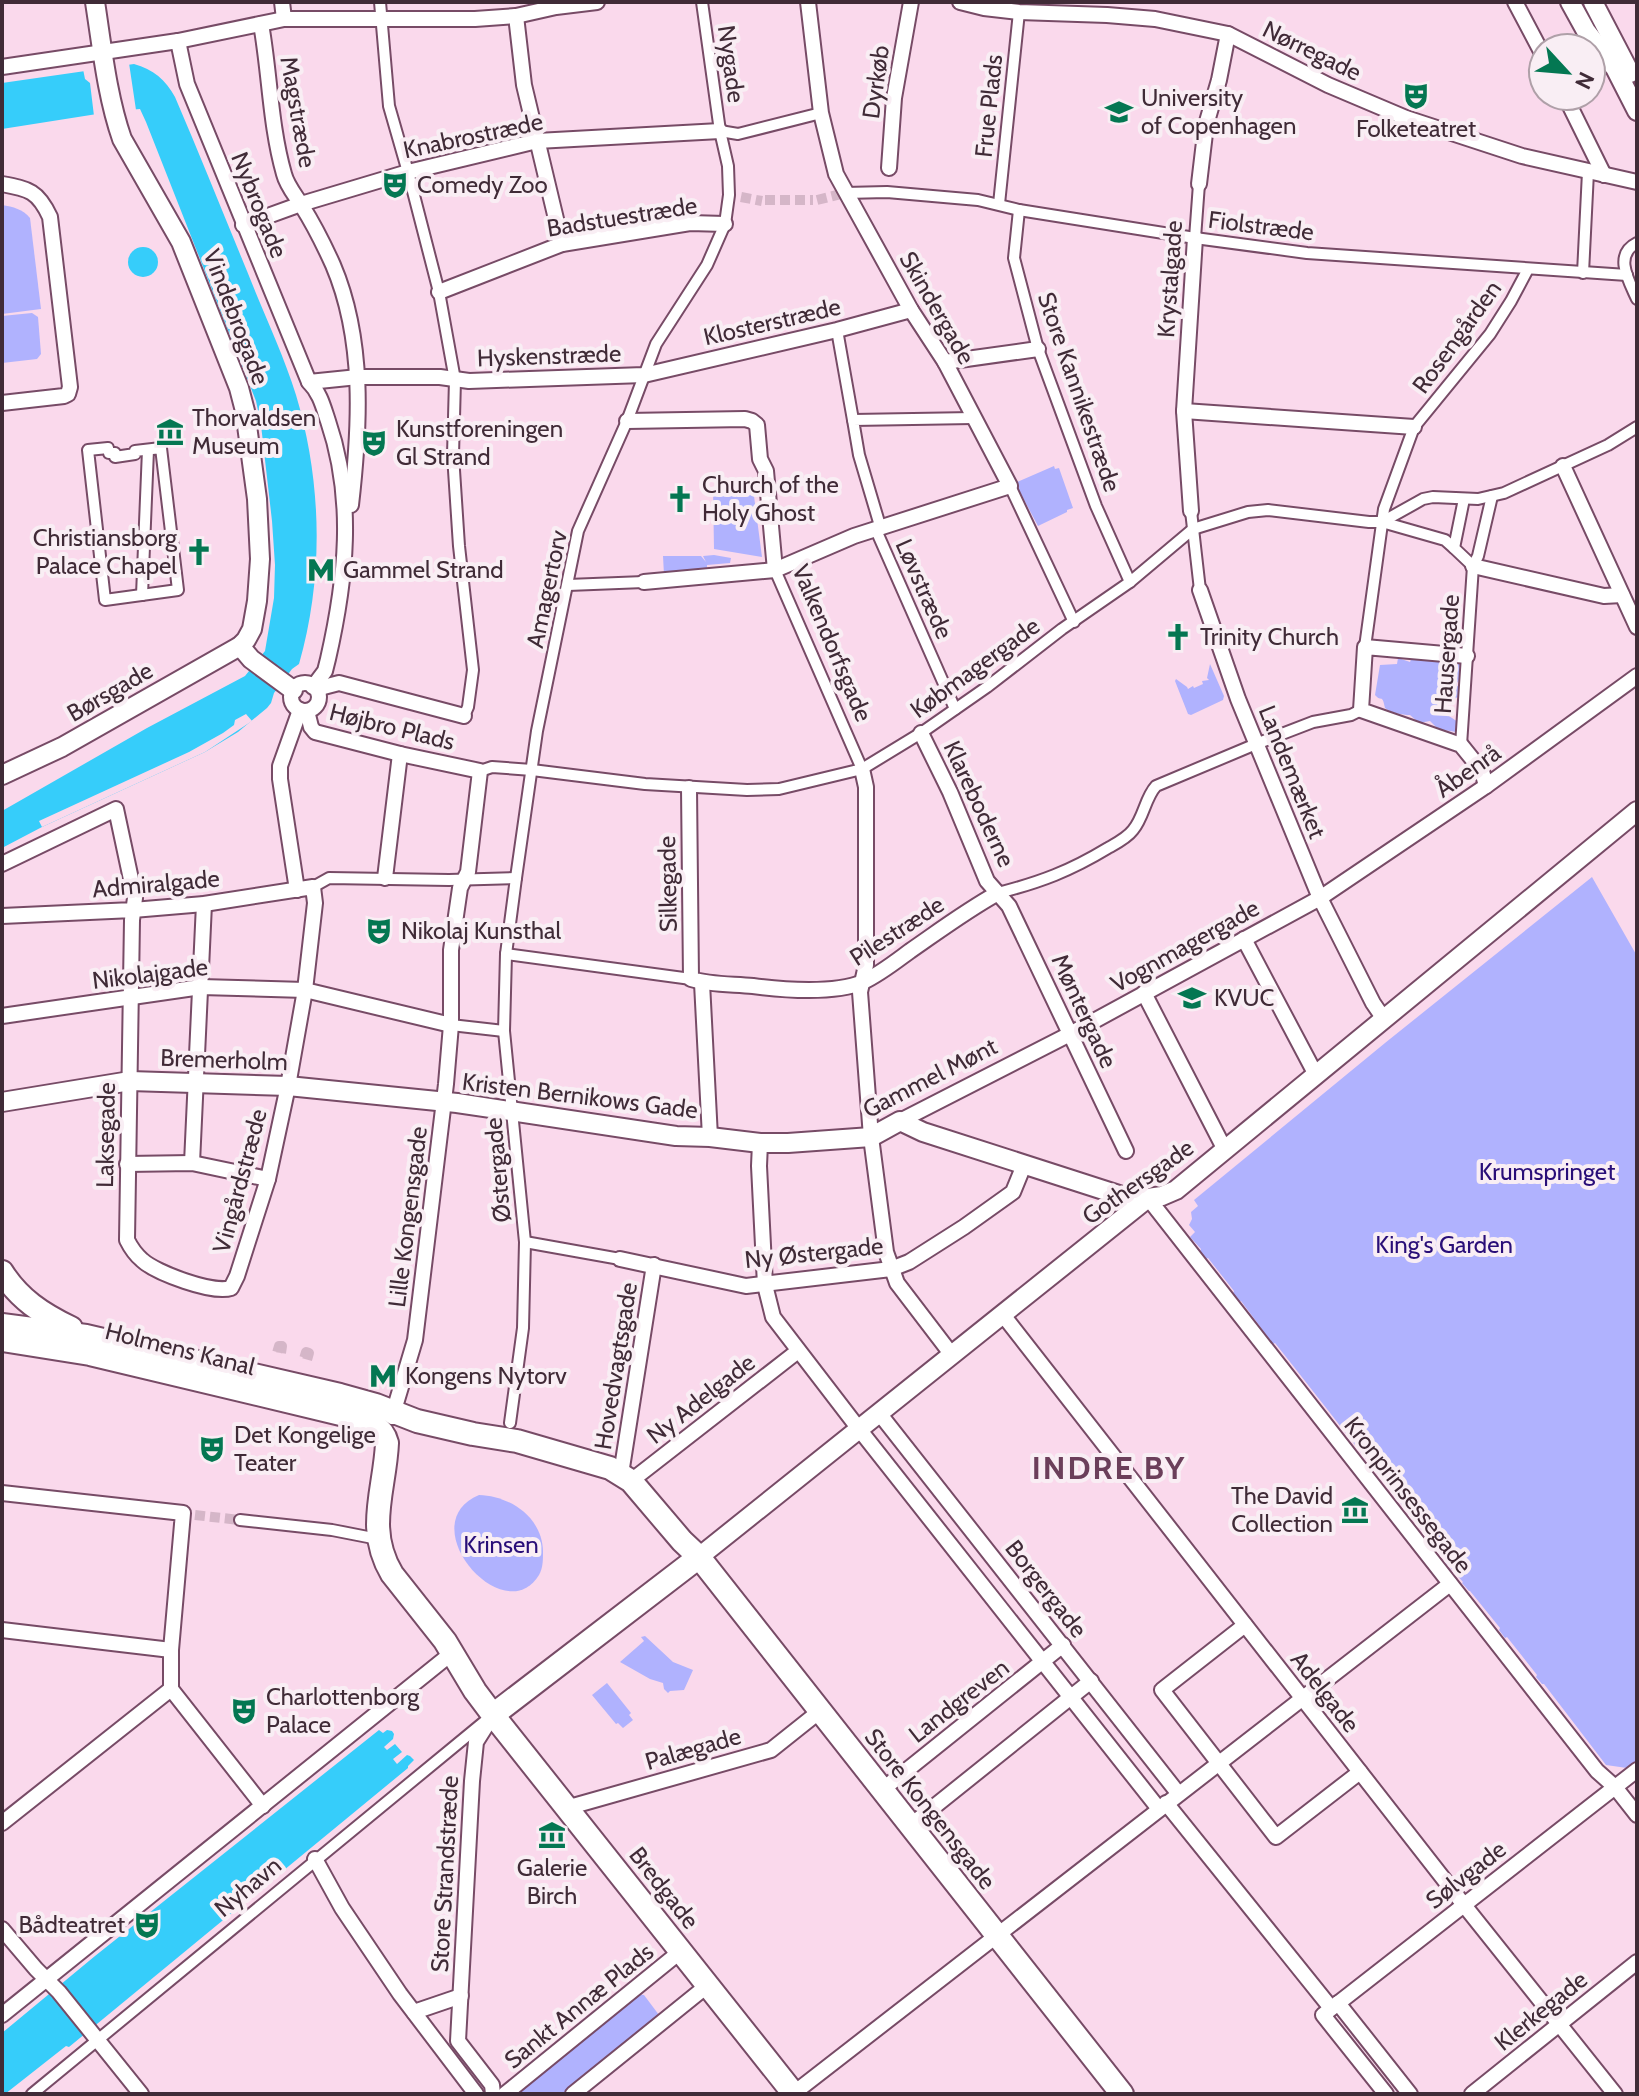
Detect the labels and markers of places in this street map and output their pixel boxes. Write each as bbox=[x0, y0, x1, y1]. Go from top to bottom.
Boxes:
theatre icon: Folketeatret bbox=[1401, 81, 1431, 111]
place label: University of Copenhagen bbox=[1141, 83, 1296, 140]
school or university icon: University of Copenhagen bbox=[1104, 97, 1134, 127]
place label: Folketeatret bbox=[1356, 114, 1476, 143]
theatre icon: Comedy Zoo bbox=[380, 170, 410, 200]
place label: Comedy Zoo bbox=[417, 170, 548, 199]
place label: Thorvaldsen Museum bbox=[192, 403, 316, 460]
place label: Kunstforeningen Gl Strand bbox=[396, 414, 563, 471]
museum icon: Thorvaldsen Museum bbox=[155, 417, 185, 447]
theatre icon: Kunstforeningen Gl Strand bbox=[359, 428, 389, 458]
place label: Church of the Holy Ghost bbox=[702, 470, 839, 527]
church icon: Church of the Holy Ghost bbox=[665, 484, 695, 514]
place label: Christiansborg Palace Chapel bbox=[33, 523, 178, 580]
church icon: Christiansborg Palace Chapel bbox=[184, 537, 214, 567]
metro station icon: Gammel Strand bbox=[306, 555, 336, 585]
place label: Gammel Strand bbox=[343, 555, 504, 584]
church icon: Trinity Church bbox=[1163, 622, 1193, 652]
place label: Trinity Church bbox=[1200, 622, 1339, 651]
theatre icon: Nikolaj Kunsthal bbox=[364, 916, 394, 946]
place label: Nikolaj Kunsthal bbox=[401, 916, 561, 945]
school or university icon: KVUC bbox=[1177, 983, 1207, 1013]
place label: KVUC bbox=[1214, 983, 1274, 1012]
metro station icon: Kongens Nytorv bbox=[368, 1361, 398, 1391]
place label: Kongens Nytorv bbox=[405, 1361, 567, 1390]
place label: Det Kongelige Teater bbox=[234, 1420, 376, 1477]
theatre icon: Det Kongelige Teater bbox=[197, 1434, 227, 1464]
place label: The David Collection bbox=[1231, 1481, 1333, 1538]
museum icon: The David Collection bbox=[1340, 1495, 1370, 1525]
place label: Charlottenborg Palace bbox=[266, 1682, 420, 1739]
theatre icon: Charlottenborg Palace bbox=[229, 1696, 259, 1726]
museum icon: Galerie Birch bbox=[537, 1820, 567, 1850]
place label: Galerie Birch bbox=[517, 1853, 587, 1910]
place label: Bådteatret bbox=[19, 1910, 125, 1939]
theatre icon: Bådteatret bbox=[132, 1910, 162, 1940]

